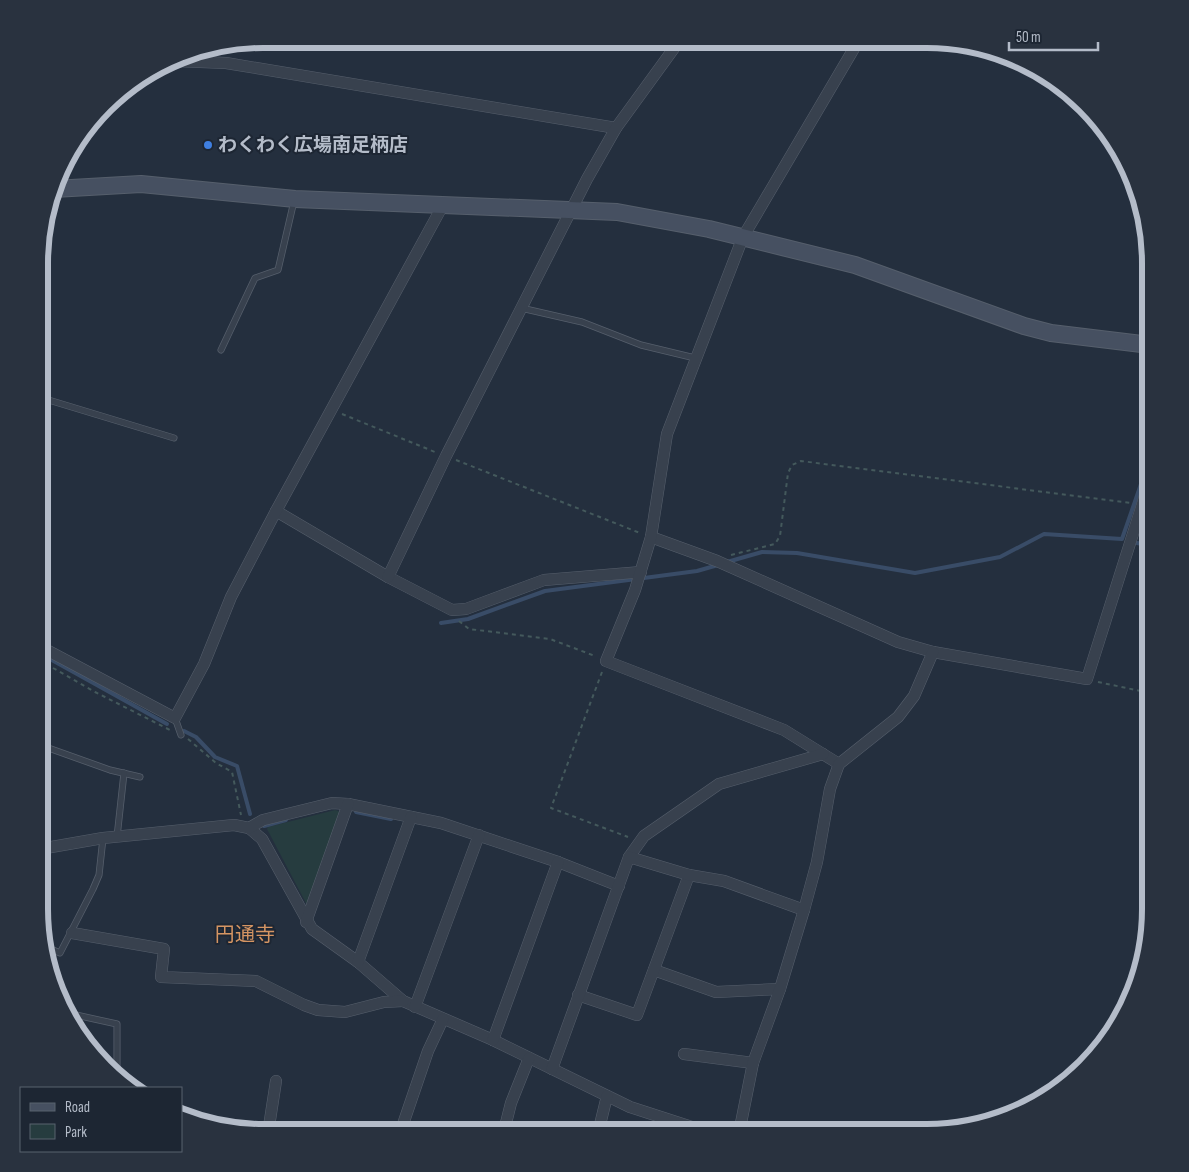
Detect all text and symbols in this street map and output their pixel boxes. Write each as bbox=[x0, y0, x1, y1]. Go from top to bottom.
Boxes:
scale bar bbox=[1009, 20, 1098, 52]
text: 50 m bbox=[1016, 28, 1041, 47]
place label: わくわく広場南足柄店 bbox=[218, 134, 408, 157]
marker: わくわく広場南足柄店 bbox=[202, 139, 214, 151]
district label: 円通寺 bbox=[215, 923, 275, 947]
legend bbox=[20, 1087, 182, 1152]
text: Road bbox=[65, 1098, 90, 1117]
text: Park bbox=[65, 1123, 87, 1142]

